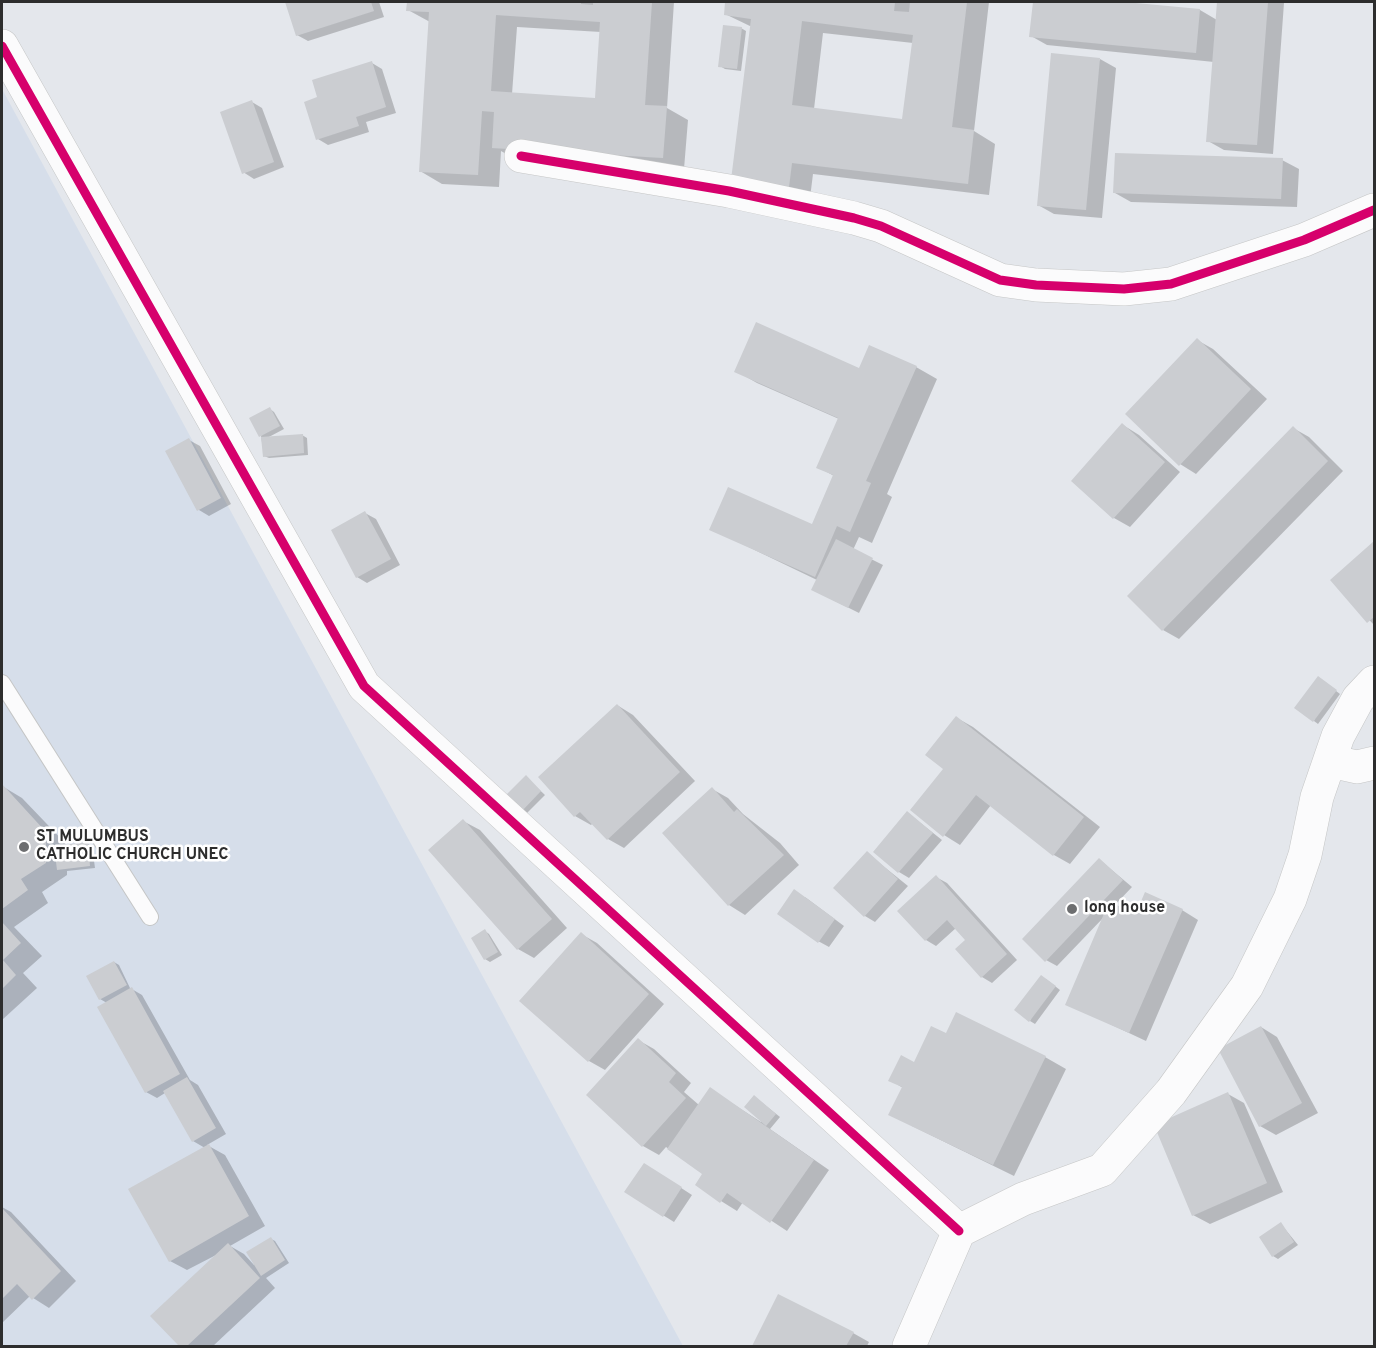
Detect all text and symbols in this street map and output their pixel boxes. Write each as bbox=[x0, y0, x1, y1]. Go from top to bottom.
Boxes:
place label: ST MULUMBUS CATHOLIC CHURCH UNEC bbox=[36, 828, 228, 866]
marker: ST MULUMBUS CATHOLIC CHURCH UNEC bbox=[17, 840, 31, 854]
place label: long house bbox=[1084, 899, 1165, 919]
marker: long house bbox=[1065, 902, 1079, 916]

